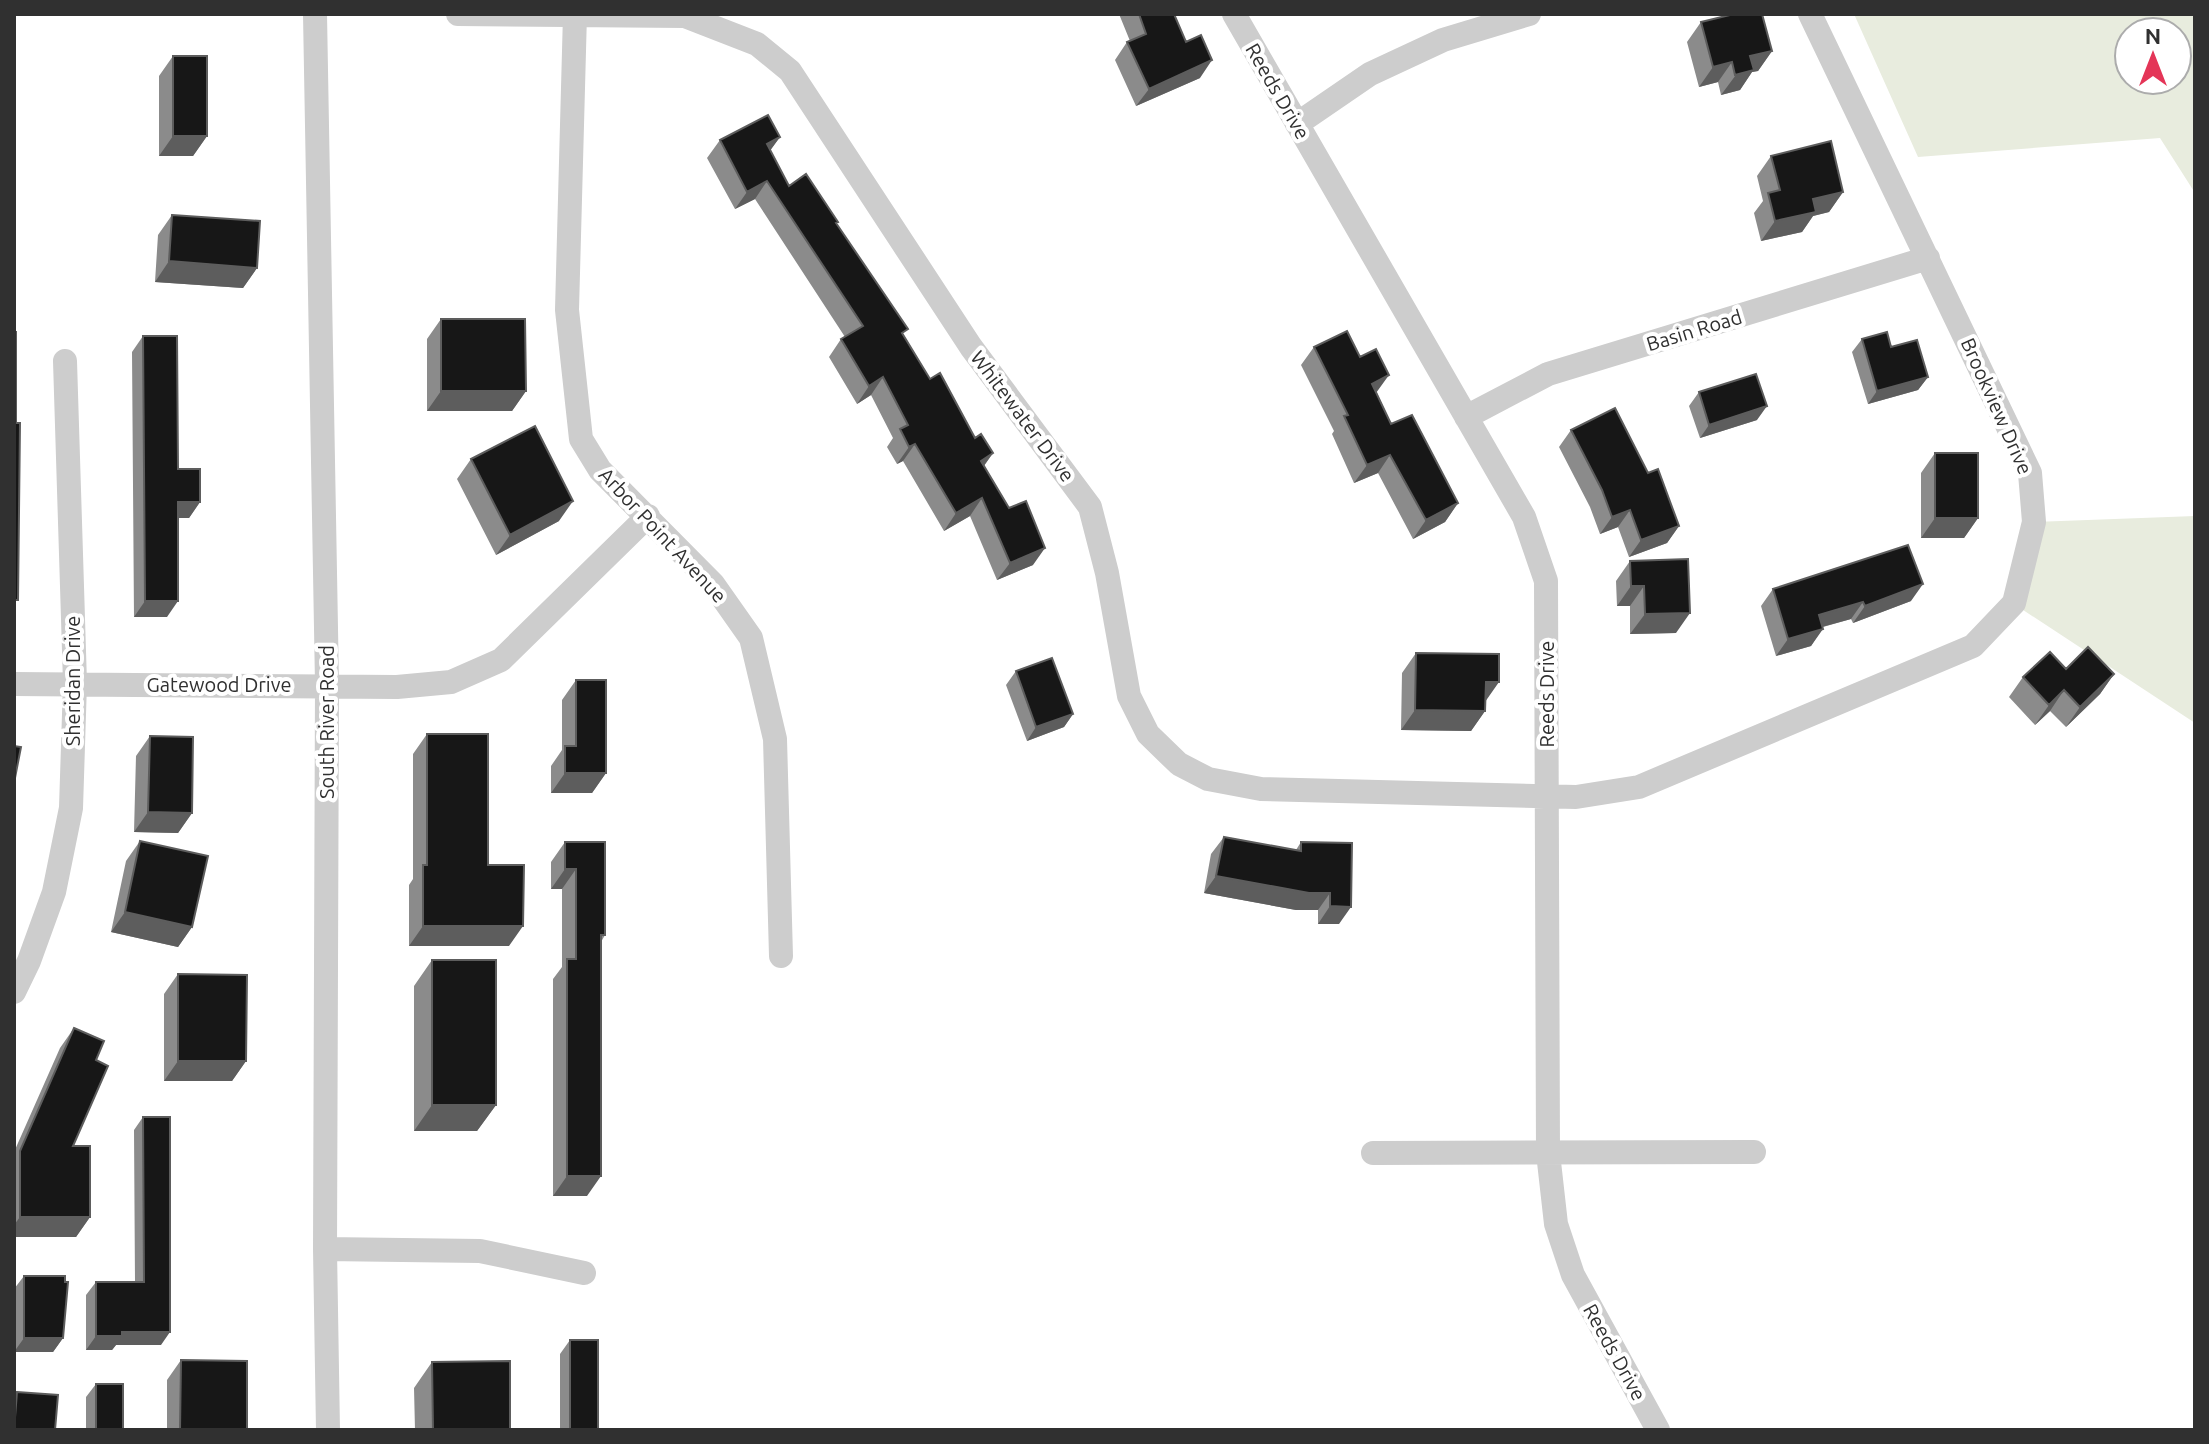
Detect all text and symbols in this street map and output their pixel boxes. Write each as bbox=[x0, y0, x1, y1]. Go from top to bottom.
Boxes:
north arrow bbox=[2113, 16, 2193, 96]
text: N bbox=[2145, 23, 2161, 48]
street label: Reeds Drive bbox=[1241, 39, 1315, 143]
street label: Basin Road bbox=[1643, 305, 1745, 355]
street label: Brookview Drive bbox=[1957, 334, 2037, 478]
street label: Whitewater Drive bbox=[966, 346, 1080, 486]
street label: Arbor Point Avenue bbox=[595, 463, 731, 607]
street label: Sheridan Drive bbox=[61, 616, 84, 746]
street label: Reeds Drive bbox=[1535, 641, 1558, 747]
street label: South River Road bbox=[315, 645, 338, 799]
street label: Gatewood Drive bbox=[147, 673, 291, 696]
street label: Reeds Drive bbox=[1579, 1300, 1651, 1404]

